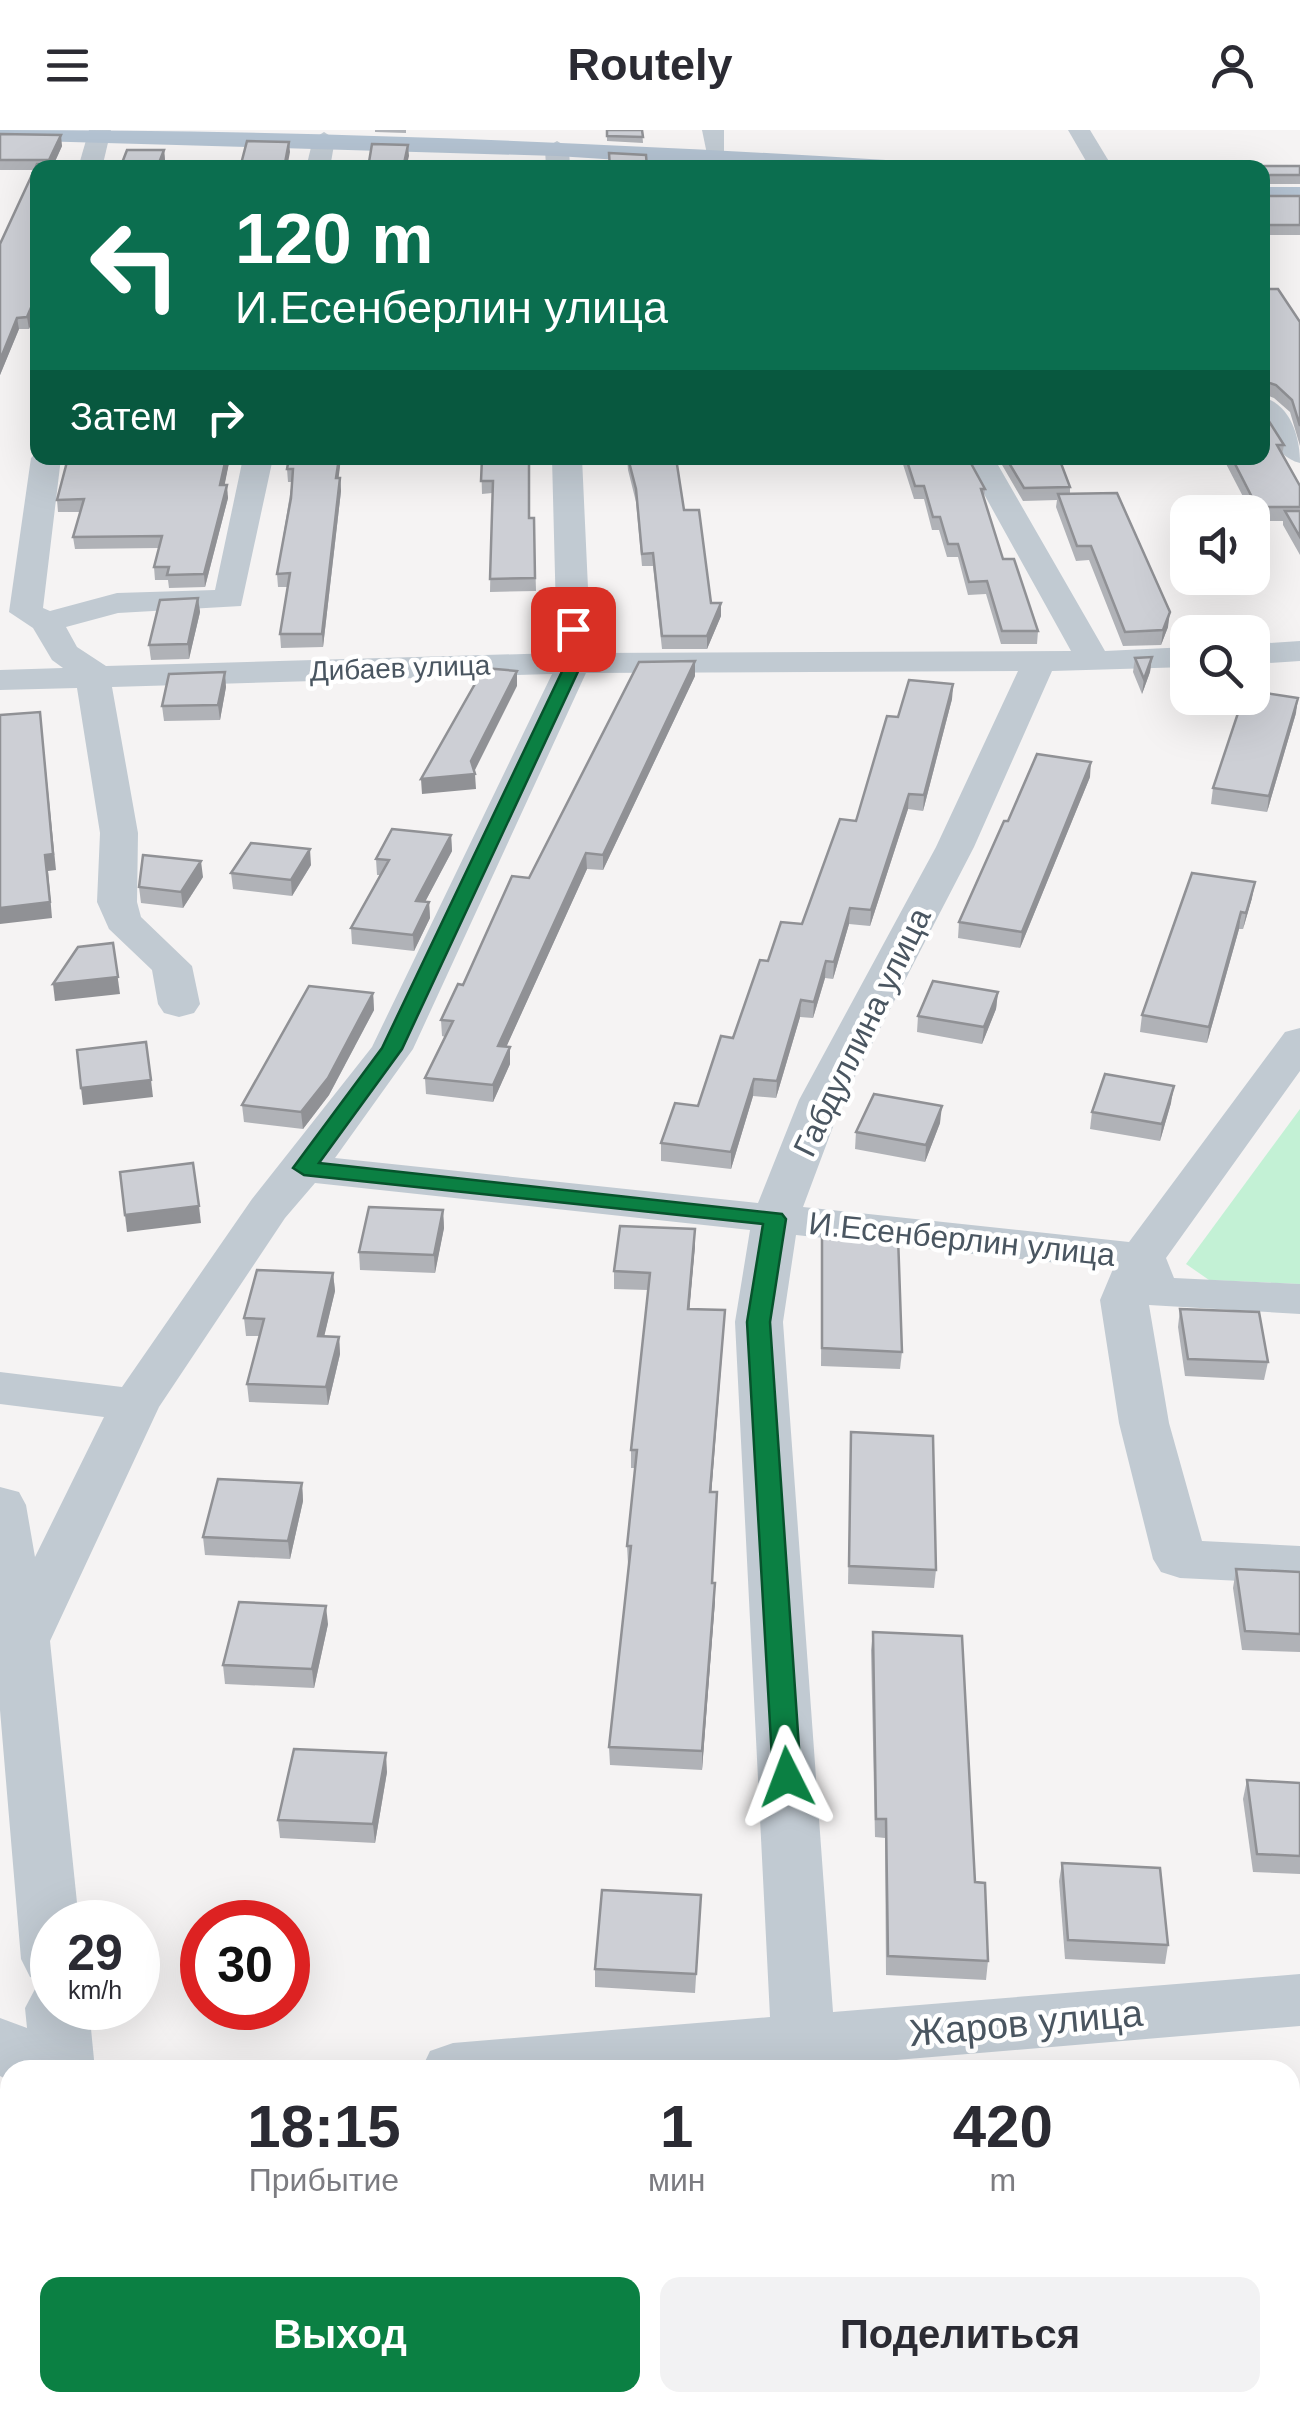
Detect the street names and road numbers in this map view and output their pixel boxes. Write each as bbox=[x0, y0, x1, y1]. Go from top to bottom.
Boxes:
street label: Дибаев улица bbox=[309, 649, 491, 687]
street label: Габдуллина улица bbox=[786, 902, 938, 1162]
street label: И.Есенберлин улица bbox=[807, 1205, 1117, 1273]
street label: Жаров улица bbox=[908, 1992, 1145, 2054]

